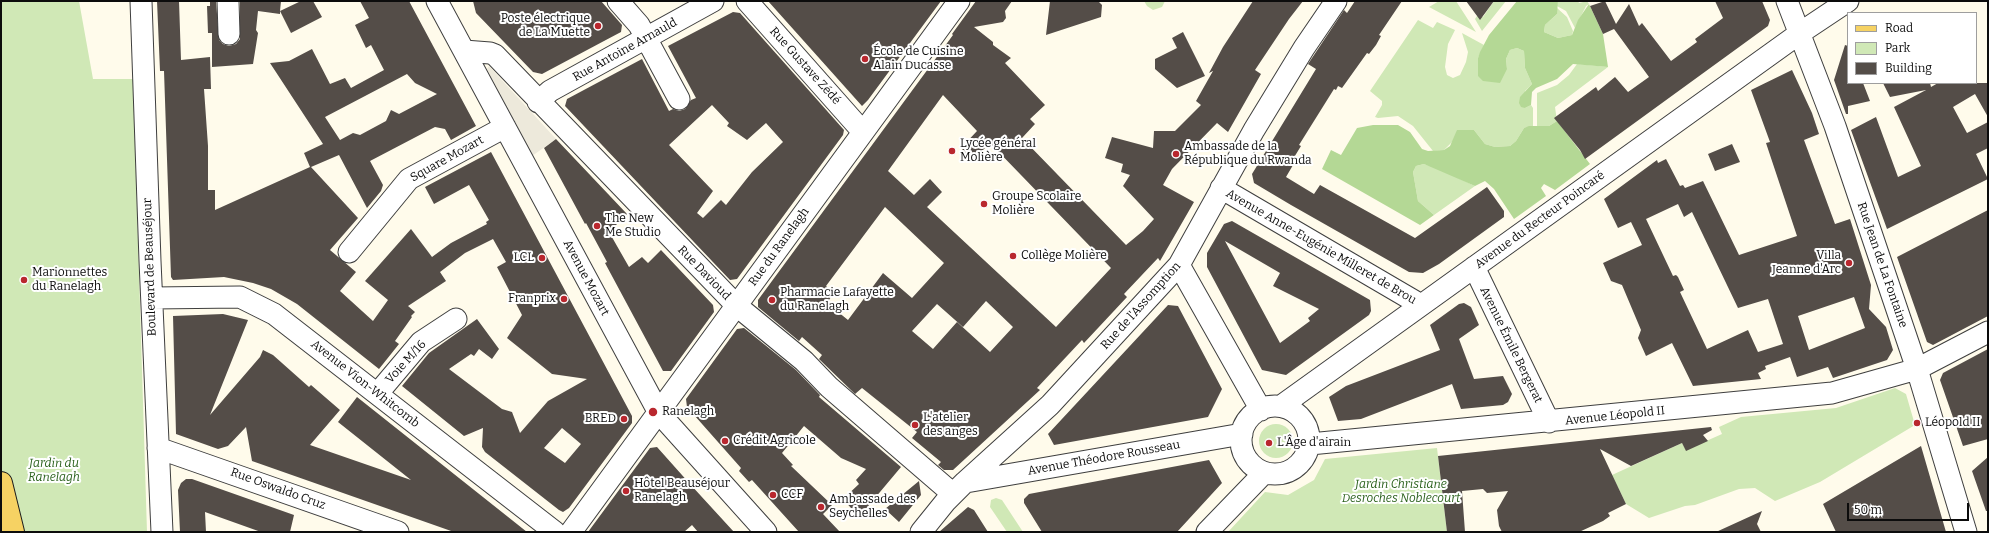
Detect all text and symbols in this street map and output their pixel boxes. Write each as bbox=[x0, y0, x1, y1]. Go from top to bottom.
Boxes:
place label: Poste électrique de La Muette bbox=[501, 12, 590, 40]
legend bbox=[1847, 12, 1977, 84]
street label: Rue Antoine Arnauld bbox=[570, 15, 680, 85]
marker: Poste électrique de La Muette bbox=[593, 21, 603, 31]
text: Road bbox=[1885, 21, 1913, 35]
street label: Rue Gustave Zédé bbox=[767, 24, 843, 108]
text: Park bbox=[1885, 41, 1910, 55]
place label: École de Cuisine Alain Ducasse bbox=[873, 45, 963, 73]
marker: École de Cuisine Alain Ducasse bbox=[860, 54, 870, 64]
text: Building bbox=[1885, 61, 1932, 75]
street label: Square Mozart bbox=[408, 133, 486, 185]
place label: Lycée général Molière bbox=[960, 137, 1036, 165]
place label: Ambassade de la République du Rwanda bbox=[1184, 140, 1312, 168]
marker: Lycée général Molière bbox=[947, 146, 957, 156]
marker: Ambassade de la République du Rwanda bbox=[1171, 149, 1181, 159]
street label: Avenue du Recteur Poincaré bbox=[1472, 168, 1608, 272]
street label: Avenue Anne-Eugénie Milleret de Brou bbox=[1223, 186, 1419, 308]
place label: Groupe Scolaire Molière bbox=[992, 190, 1081, 218]
street label: Boulevard de Beauséjour bbox=[140, 198, 160, 336]
marker: Groupe Scolaire Molière bbox=[979, 199, 989, 209]
street label: Rue Jean de La Fontaine bbox=[1854, 200, 1910, 330]
street label: Rue du Ranelagh bbox=[746, 205, 812, 289]
place label: The New Me Studio bbox=[605, 212, 661, 240]
marker: The New Me Studio bbox=[592, 221, 602, 231]
street label: Avenue Mozart bbox=[560, 238, 612, 318]
street label: Rue Davioud bbox=[675, 243, 733, 303]
place label: Collège Molière bbox=[1021, 249, 1107, 263]
place label: Villa Jeanne d'Arc bbox=[1772, 249, 1841, 277]
place label: LCL bbox=[513, 251, 534, 265]
marker: Collège Molière bbox=[1008, 251, 1018, 261]
marker: LCL bbox=[537, 253, 547, 263]
marker: Villa Jeanne d'Arc bbox=[1844, 258, 1854, 268]
street label: Rue de l'Assomption bbox=[1098, 259, 1184, 353]
place label: Marionnettes du Ranelagh bbox=[32, 266, 107, 294]
marker: Marionnettes du Ranelagh bbox=[19, 275, 29, 285]
street label: Avenue Émile Bergerat bbox=[1477, 285, 1545, 405]
place label: Pharmacie Lafayette du Ranelagh bbox=[780, 286, 894, 314]
place label: Franprix bbox=[508, 292, 556, 306]
marker: Franprix bbox=[559, 294, 569, 304]
marker: Pharmacie Lafayette du Ranelagh bbox=[767, 295, 777, 305]
street label: Avenue Vion-Whitcomb bbox=[308, 337, 422, 431]
street label: Voie M/16 bbox=[383, 337, 429, 387]
street label: Avenue Léopold II bbox=[1565, 404, 1665, 428]
place label: Ranelagh bbox=[662, 405, 714, 419]
marker: Ranelagh bbox=[647, 406, 659, 418]
place label: L'atelier des anges bbox=[923, 411, 978, 439]
place label: BRED bbox=[585, 412, 616, 426]
marker: BRED bbox=[619, 414, 629, 424]
place label: Léopold II bbox=[1925, 416, 1980, 430]
marker: Léopold II bbox=[1912, 418, 1922, 428]
marker: L'atelier des anges bbox=[910, 420, 920, 430]
place label: Crédit Agricole bbox=[733, 434, 816, 448]
marker: Crédit Agricole bbox=[720, 436, 730, 446]
place label: L'Âge d'airain bbox=[1277, 436, 1351, 450]
street label: Avenue Théodore Rousseau bbox=[1027, 438, 1181, 478]
marker: L'Âge d'airain bbox=[1264, 438, 1274, 448]
park label: Jardin du Ranelagh bbox=[28, 457, 80, 485]
street label: Rue Oswaldo Cruz bbox=[229, 465, 327, 513]
place label: Hôtel Beauséjour Ranelagh bbox=[634, 477, 730, 505]
park label: Jardin Christiane Desroches Noblecourt bbox=[1342, 478, 1460, 506]
marker: Hôtel Beauséjour Ranelagh bbox=[621, 486, 631, 496]
place label: CCF bbox=[781, 488, 803, 502]
marker: CCF bbox=[768, 490, 778, 500]
place label: Ambassade des Seychelles bbox=[829, 493, 916, 521]
scale bar bbox=[1849, 495, 1971, 521]
marker: Ambassade des Seychelles bbox=[816, 502, 826, 512]
text: 50 m bbox=[1854, 503, 1882, 517]

